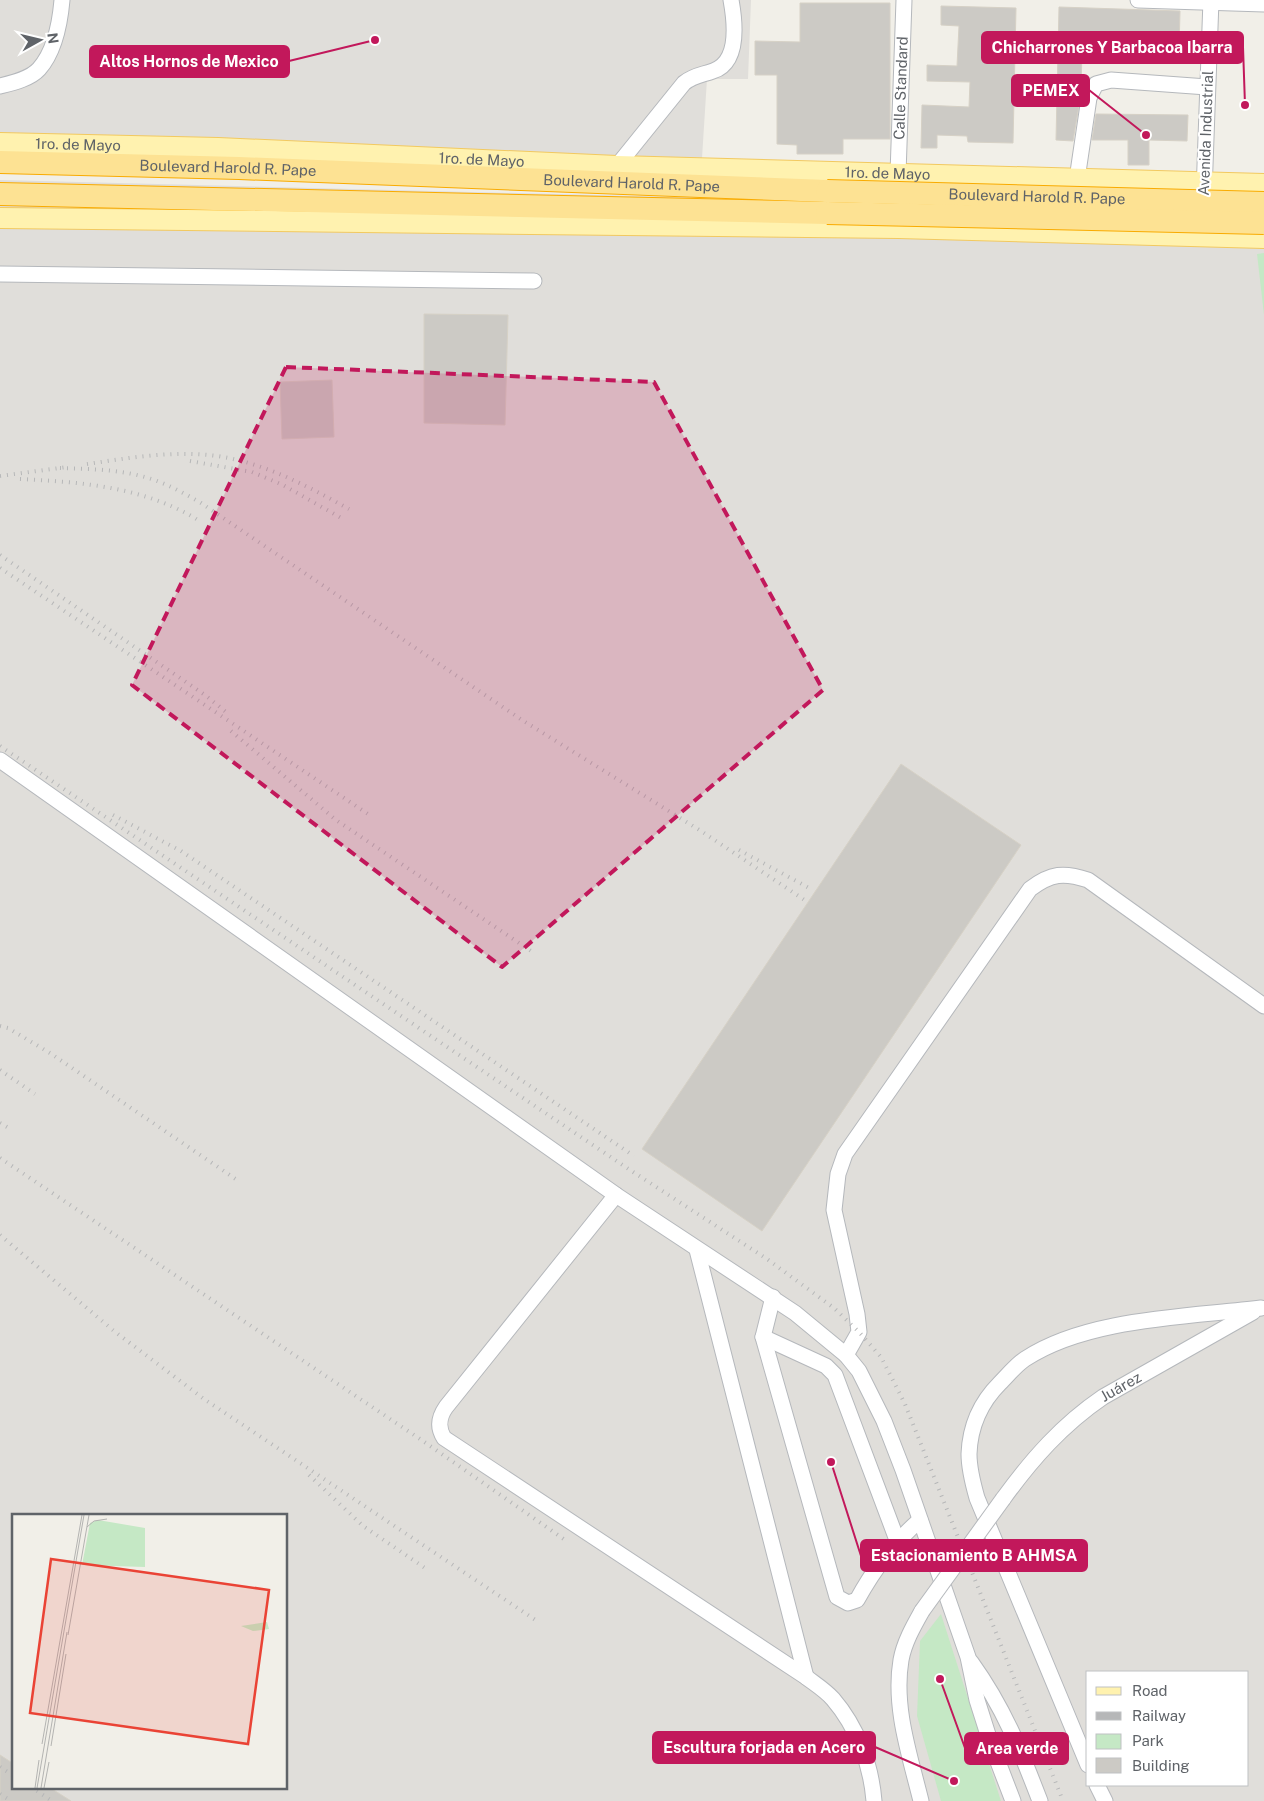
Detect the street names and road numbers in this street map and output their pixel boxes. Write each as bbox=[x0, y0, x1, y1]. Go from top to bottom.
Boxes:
street label: Calle Standard bbox=[890, 36, 911, 140]
street label: Avenida Industrial bbox=[1195, 70, 1216, 196]
street label: 1ro. de Mayo bbox=[35, 135, 121, 154]
street label: 1ro. de Mayo bbox=[438, 149, 525, 170]
street label: Boulevard Harold R. Pape bbox=[139, 157, 317, 179]
street label: 1ro. de Mayo bbox=[844, 163, 931, 183]
street label: Boulevard Harold R. Pape bbox=[543, 171, 720, 195]
street label: Boulevard Harold R. Pape bbox=[948, 185, 1126, 207]
street label: Juárez bbox=[1097, 1368, 1144, 1405]

